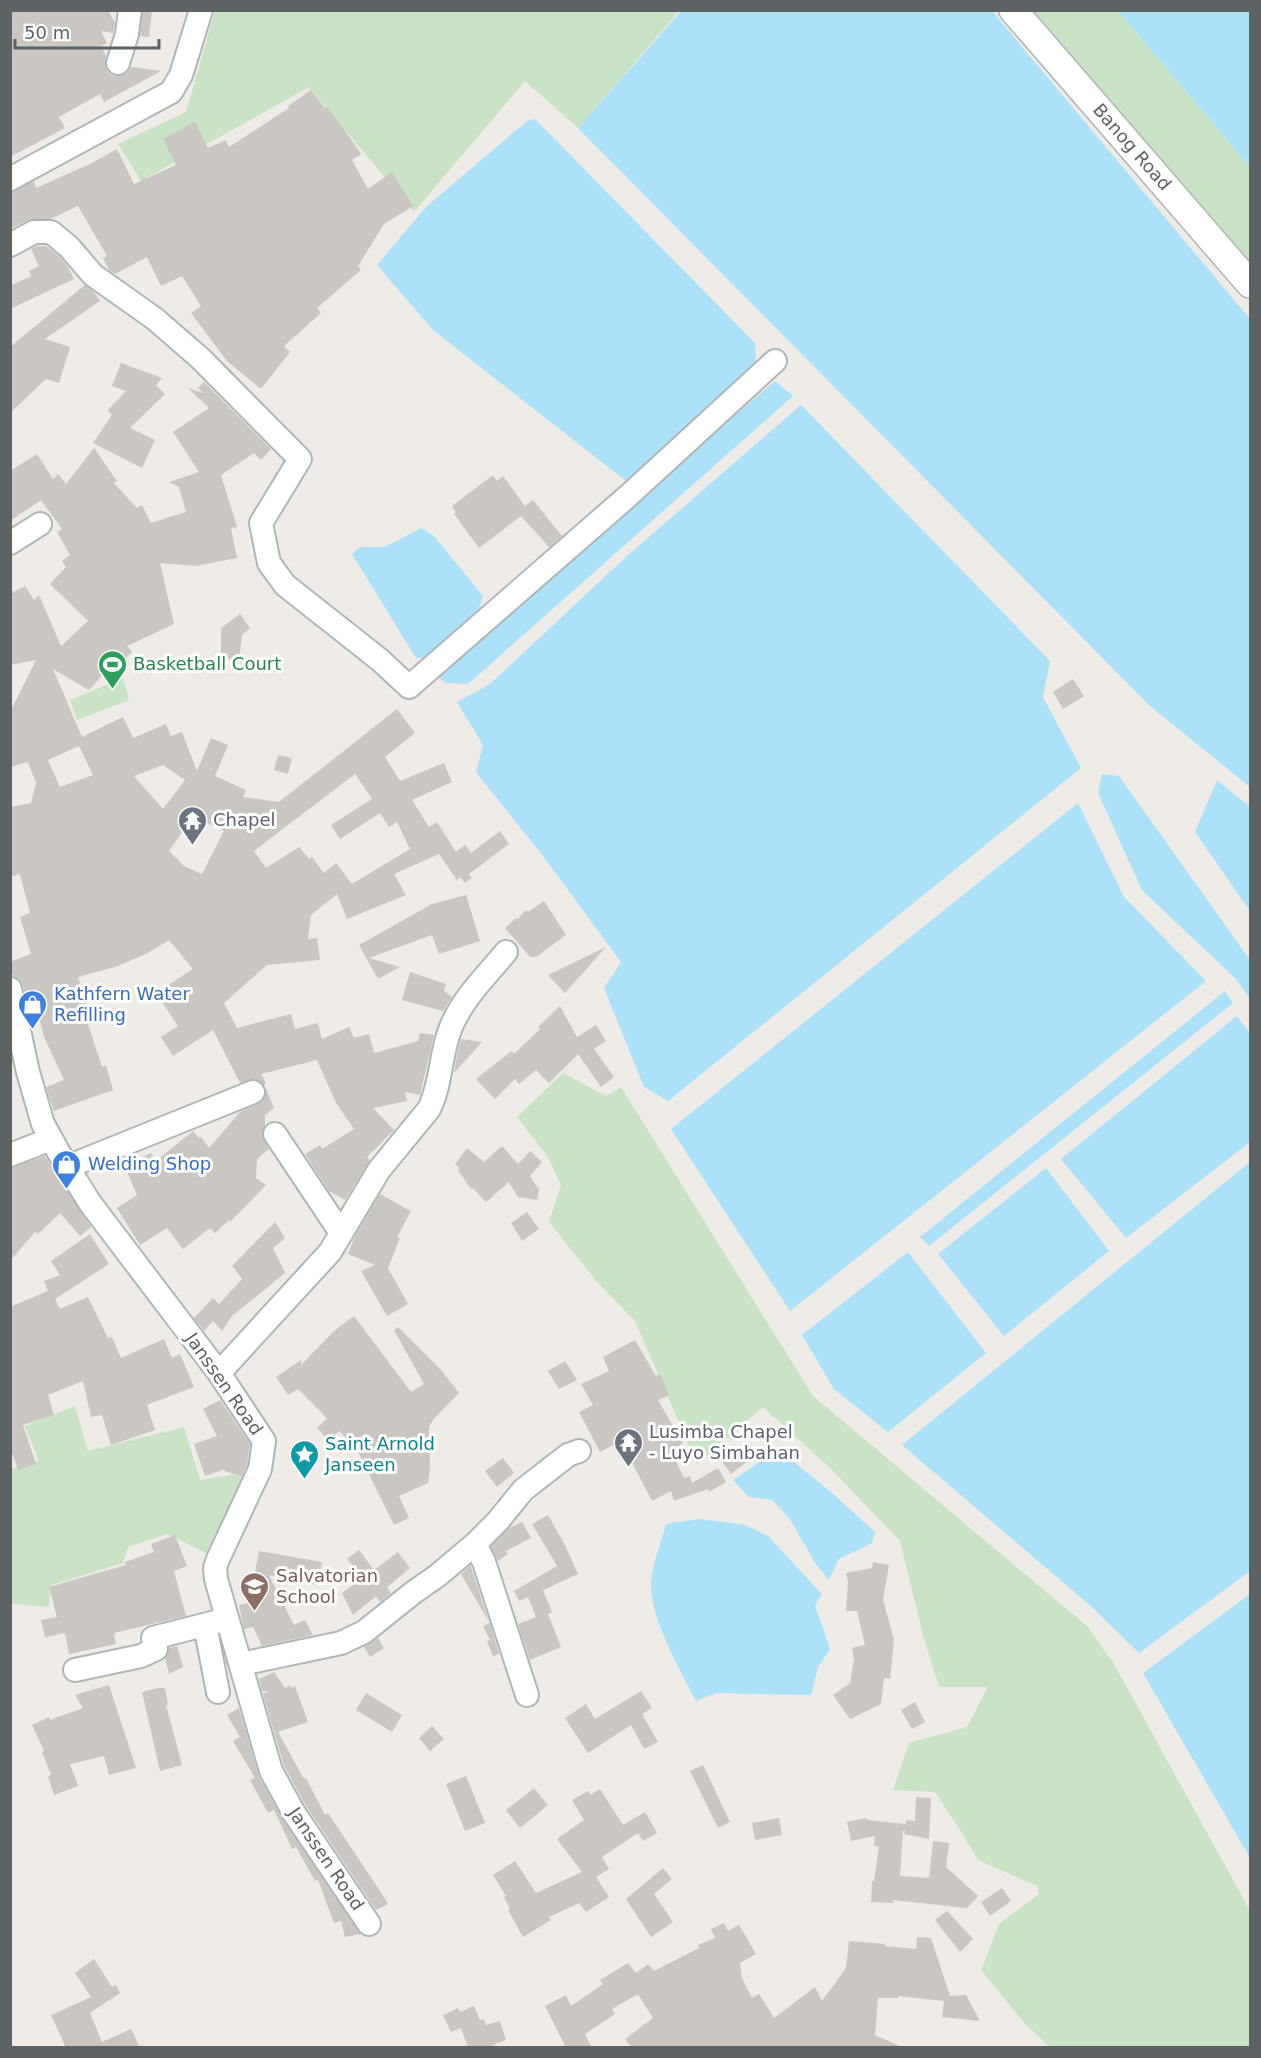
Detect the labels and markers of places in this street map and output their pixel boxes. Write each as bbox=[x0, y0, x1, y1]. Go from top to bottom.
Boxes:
sports icon: Basketball Court bbox=[96, 648, 128, 690]
place label: Basketball Court bbox=[133, 653, 281, 674]
temple icon: Chapel bbox=[176, 804, 208, 846]
place label: Chapel bbox=[213, 809, 276, 830]
place label: Kathfern Water Refilling bbox=[54, 983, 190, 1025]
shop icon: Kathfern Water Refilling bbox=[17, 988, 49, 1030]
shop icon: Welding Shop bbox=[51, 1148, 83, 1190]
place label: Welding Shop bbox=[88, 1153, 211, 1174]
place label: Lusimba Chapel - Luyo Simbahan bbox=[649, 1421, 800, 1463]
temple icon: Lusimba Chapel - Luyo Simbahan bbox=[612, 1426, 644, 1468]
place label: Saint Arnold Janseen bbox=[324, 1433, 435, 1475]
place icon: Saint Arnold Janseen bbox=[288, 1438, 320, 1480]
place label: Salvatorian School bbox=[276, 1565, 378, 1607]
school or university icon: Salvatorian School bbox=[239, 1570, 271, 1612]

